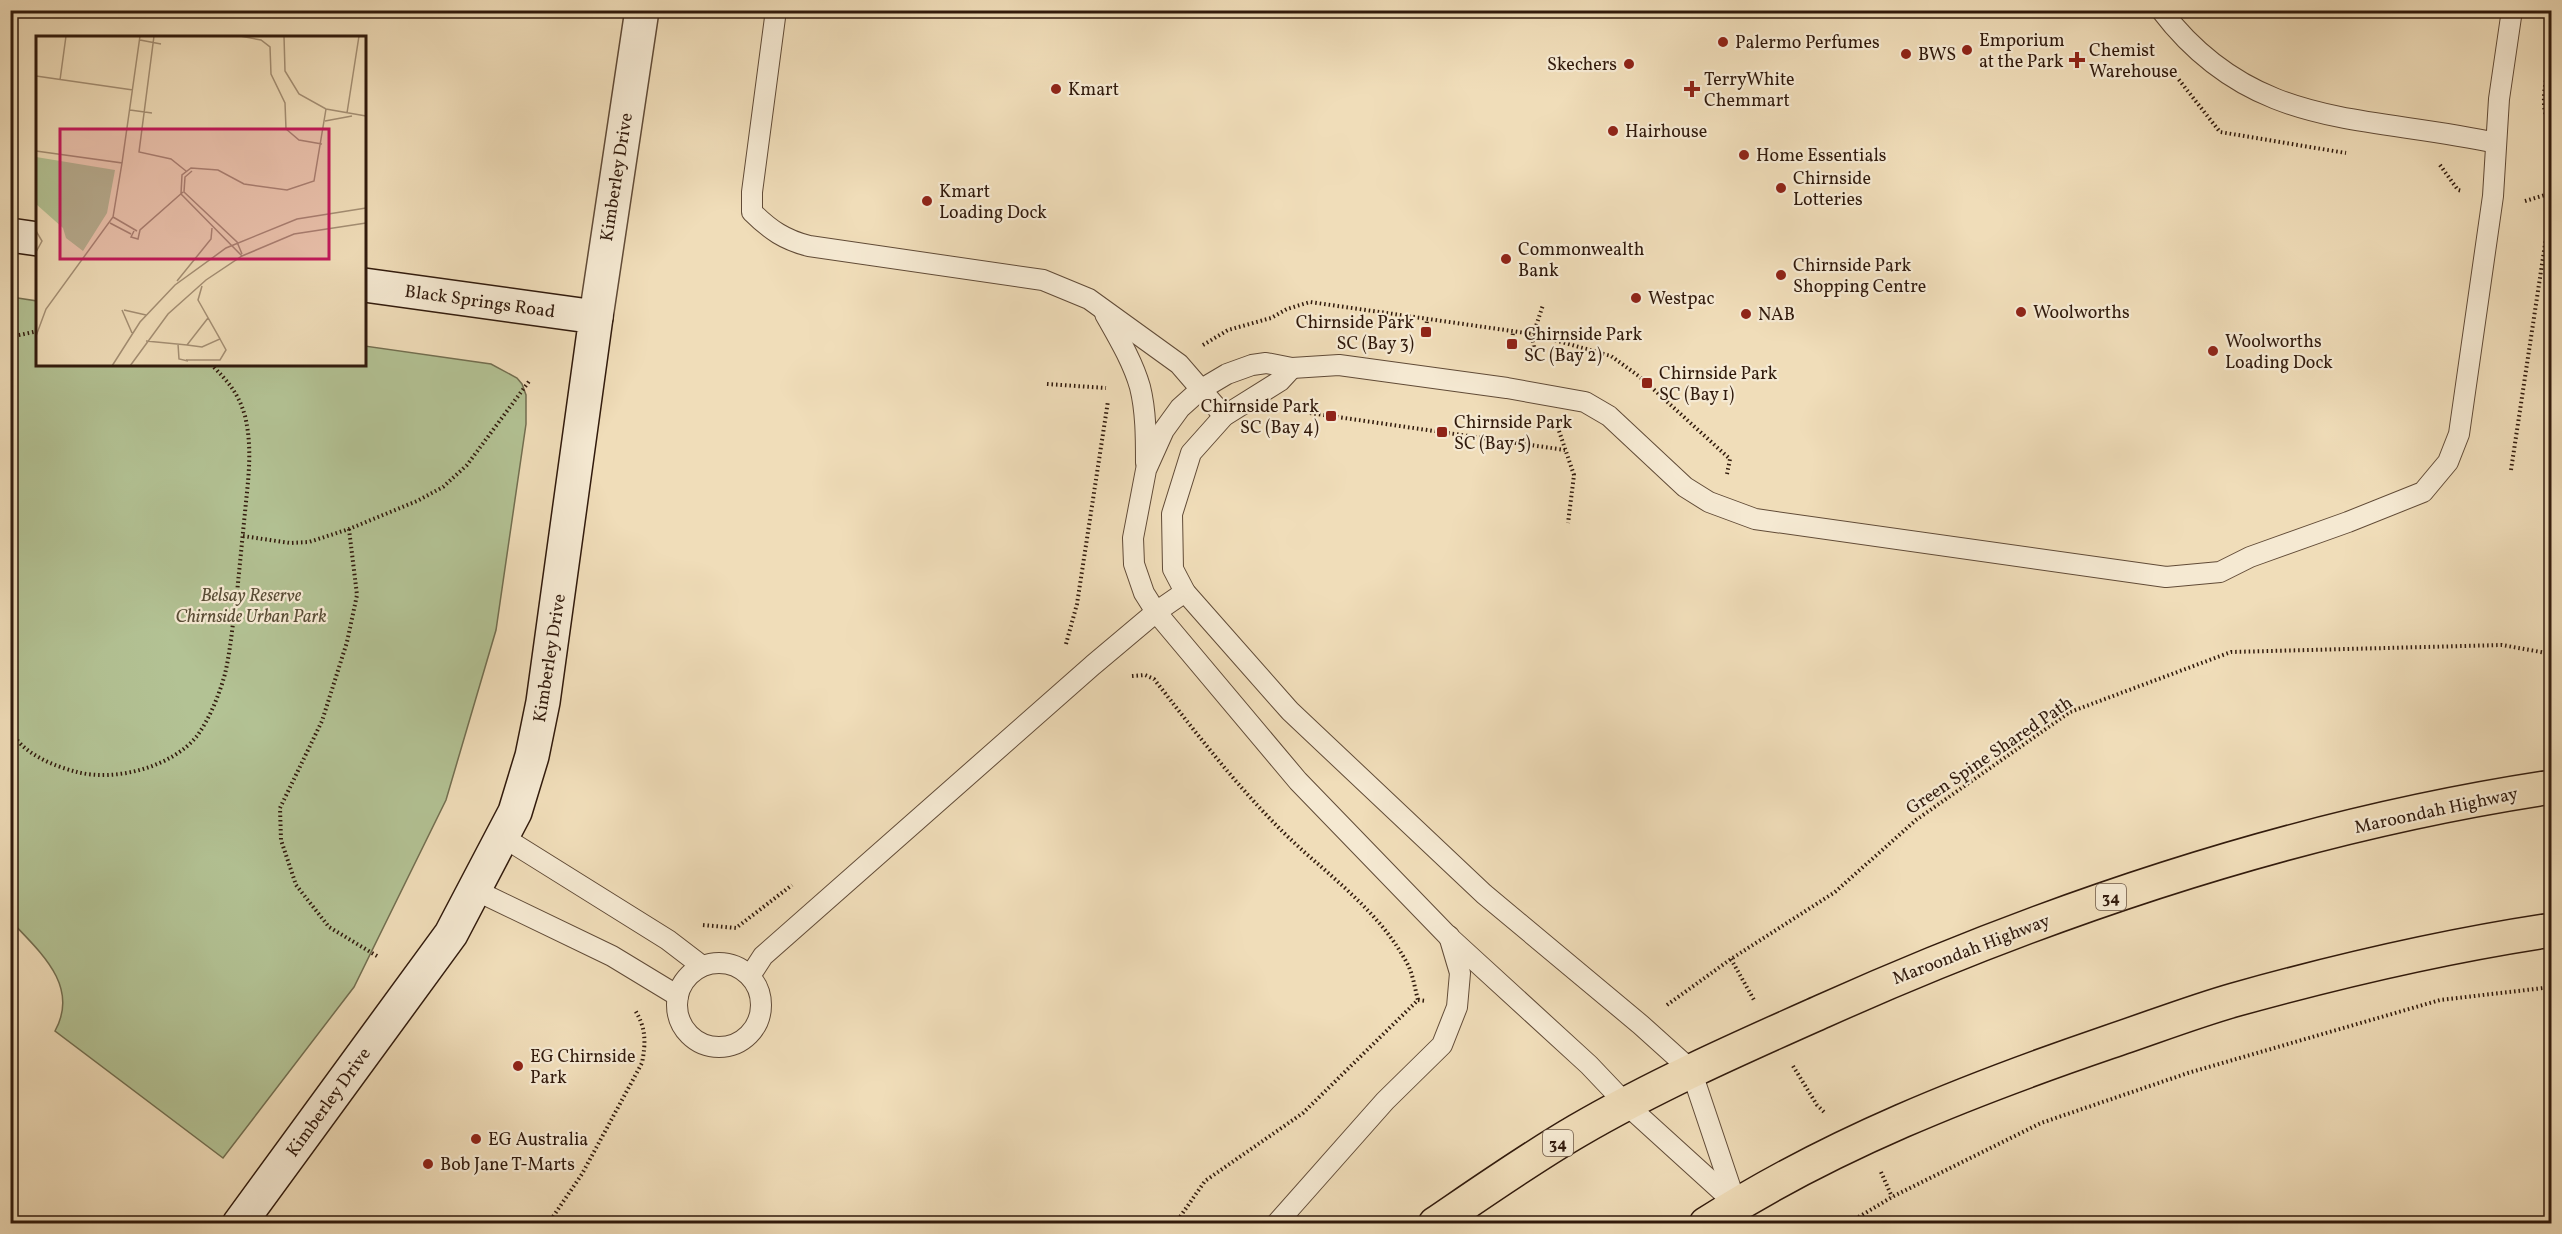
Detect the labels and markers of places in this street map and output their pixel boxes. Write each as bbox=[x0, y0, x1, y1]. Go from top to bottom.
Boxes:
place label: Emporium at the Park bbox=[1979, 29, 2065, 75]
place label: Palermo Perfumes bbox=[1735, 31, 1880, 56]
marker: Palermo Perfumes bbox=[1716, 35, 1730, 49]
place label: Chemist Warehouse bbox=[2089, 39, 2178, 85]
place label: BWS bbox=[1918, 43, 1956, 68]
marker: Emporium at the Park bbox=[1960, 43, 1974, 57]
marker: BWS bbox=[1899, 47, 1913, 61]
place label: Skechers bbox=[1547, 53, 1617, 78]
marker: Chemist Warehouse bbox=[2070, 53, 2084, 67]
marker: Skechers bbox=[1622, 57, 1636, 71]
place label: TerryWhite Chemmart bbox=[1704, 68, 1795, 114]
place label: Kmart bbox=[1068, 78, 1119, 103]
marker: Kmart bbox=[1049, 82, 1063, 96]
marker: TerryWhite Chemmart bbox=[1685, 82, 1699, 96]
place label: Hairhouse bbox=[1625, 120, 1707, 145]
marker: Hairhouse bbox=[1606, 124, 1620, 138]
place label: Home Essentials bbox=[1756, 144, 1886, 169]
marker: Home Essentials bbox=[1737, 148, 1751, 162]
place label: Chirnside Lotteries bbox=[1793, 167, 1871, 213]
place label: Kmart Loading Dock bbox=[939, 180, 1047, 226]
marker: Chirnside Lotteries bbox=[1774, 181, 1788, 195]
marker: Kmart Loading Dock bbox=[920, 194, 934, 208]
place label: Commonwealth Bank bbox=[1518, 238, 1645, 284]
marker: Commonwealth Bank bbox=[1499, 252, 1513, 266]
place label: Chirnside Park Shopping Centre bbox=[1793, 254, 1926, 300]
marker: Chirnside Park Shopping Centre bbox=[1774, 268, 1788, 282]
place label: Westpac bbox=[1648, 287, 1715, 312]
marker: Westpac bbox=[1629, 291, 1643, 305]
place label: Woolworths bbox=[2033, 301, 2130, 326]
place label: NAB bbox=[1758, 303, 1795, 328]
marker: Woolworths bbox=[2014, 305, 2028, 319]
marker: NAB bbox=[1739, 307, 1753, 321]
place label: Chirnside Park SC (Bay 3) bbox=[1296, 311, 1414, 357]
place label: Chirnside Park SC (Bay 2) bbox=[1524, 323, 1643, 369]
marker: Chirnside Park SC (Bay 3) bbox=[1419, 325, 1433, 339]
place label: Woolworths Loading Dock bbox=[2225, 330, 2333, 376]
marker: Chirnside Park SC (Bay 2) bbox=[1505, 337, 1519, 351]
marker: Woolworths Loading Dock bbox=[2206, 344, 2220, 358]
place label: Chirnside Park SC (Bay 1) bbox=[1659, 362, 1778, 408]
marker: Chirnside Park SC (Bay 1) bbox=[1640, 376, 1654, 390]
place label: Chirnside Park SC (Bay 4) bbox=[1201, 395, 1319, 441]
marker: Chirnside Park SC (Bay 4) bbox=[1324, 409, 1338, 423]
place label: Chirnside Park SC (Bay 5) bbox=[1454, 411, 1573, 457]
marker: Chirnside Park SC (Bay 5) bbox=[1435, 425, 1449, 439]
place label: EG Chirnside Park bbox=[530, 1045, 636, 1091]
marker: EG Chirnside Park bbox=[511, 1059, 525, 1073]
place label: EG Australia bbox=[488, 1128, 588, 1153]
marker: EG Australia bbox=[469, 1132, 483, 1146]
place label: Bob Jane T-Marts bbox=[440, 1153, 575, 1178]
marker: Bob Jane T-Marts bbox=[421, 1157, 435, 1171]

